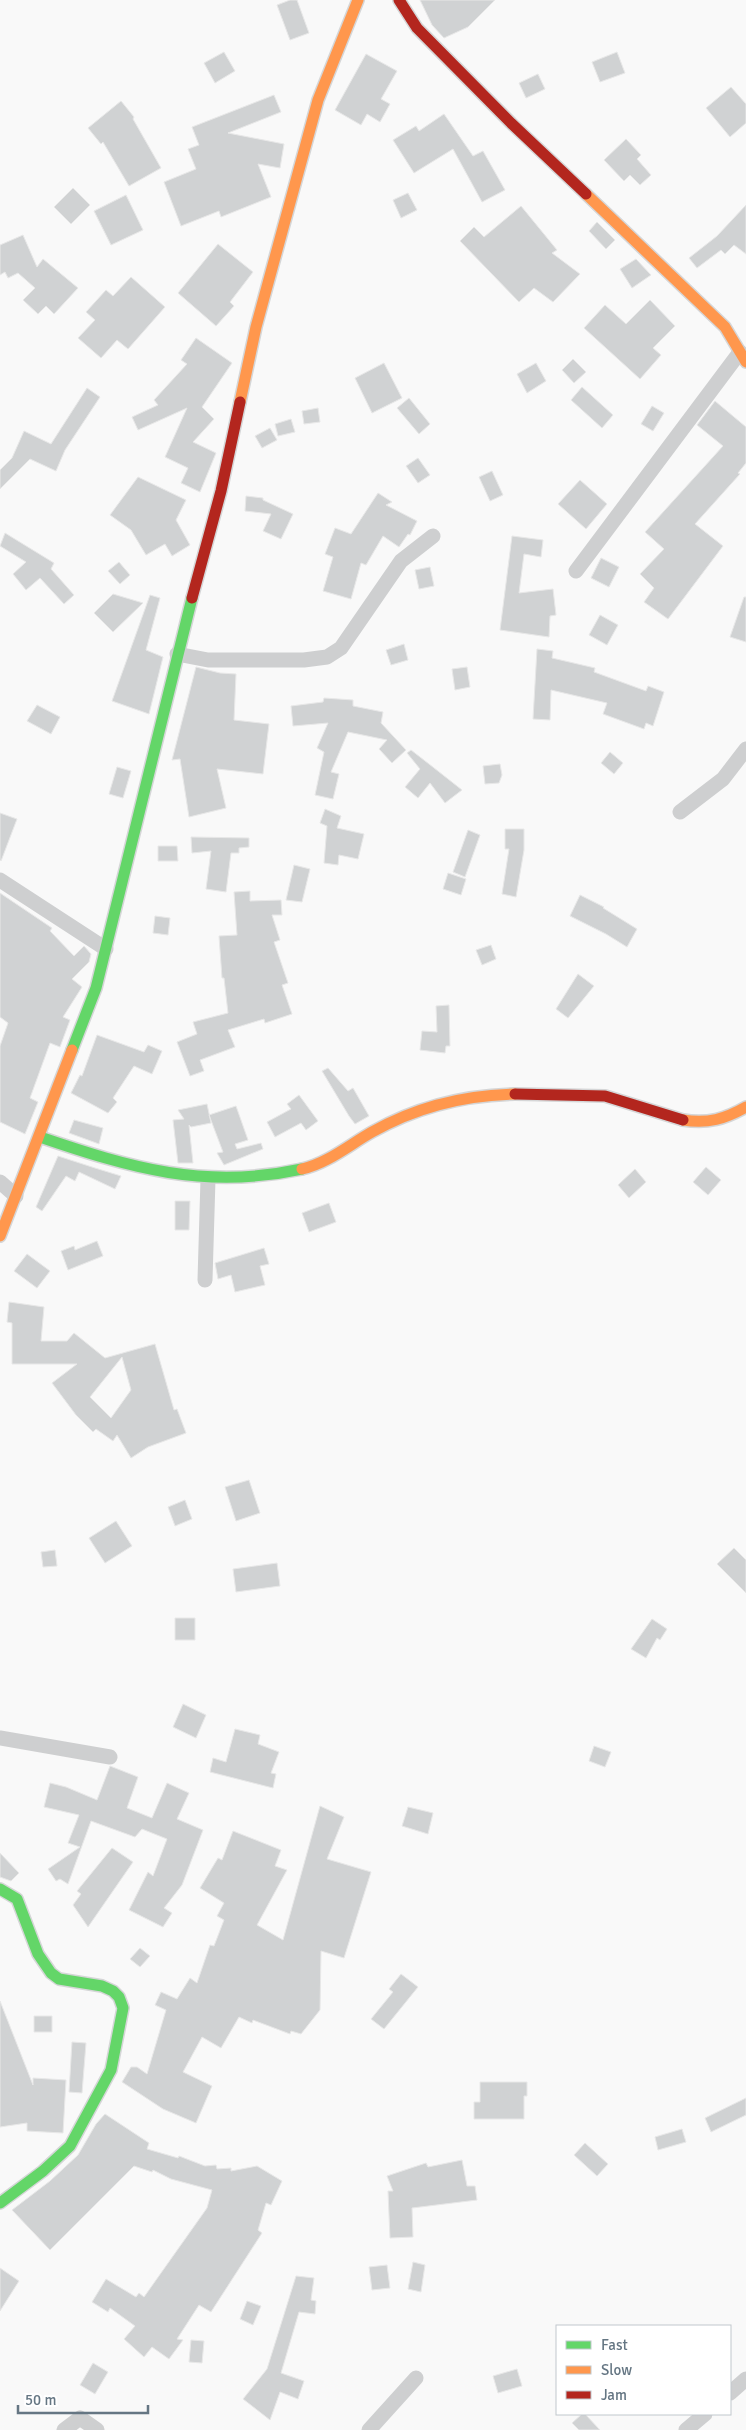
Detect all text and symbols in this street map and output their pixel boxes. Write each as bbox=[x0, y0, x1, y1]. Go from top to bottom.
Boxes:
legend bbox=[556, 2325, 731, 2415]
text: Fast bbox=[601, 2336, 628, 2354]
text: Slow bbox=[601, 2361, 632, 2379]
scale bar bbox=[18, 2382, 148, 2414]
text: Jam bbox=[601, 2386, 627, 2404]
text: 50 m bbox=[25, 2391, 56, 2409]

